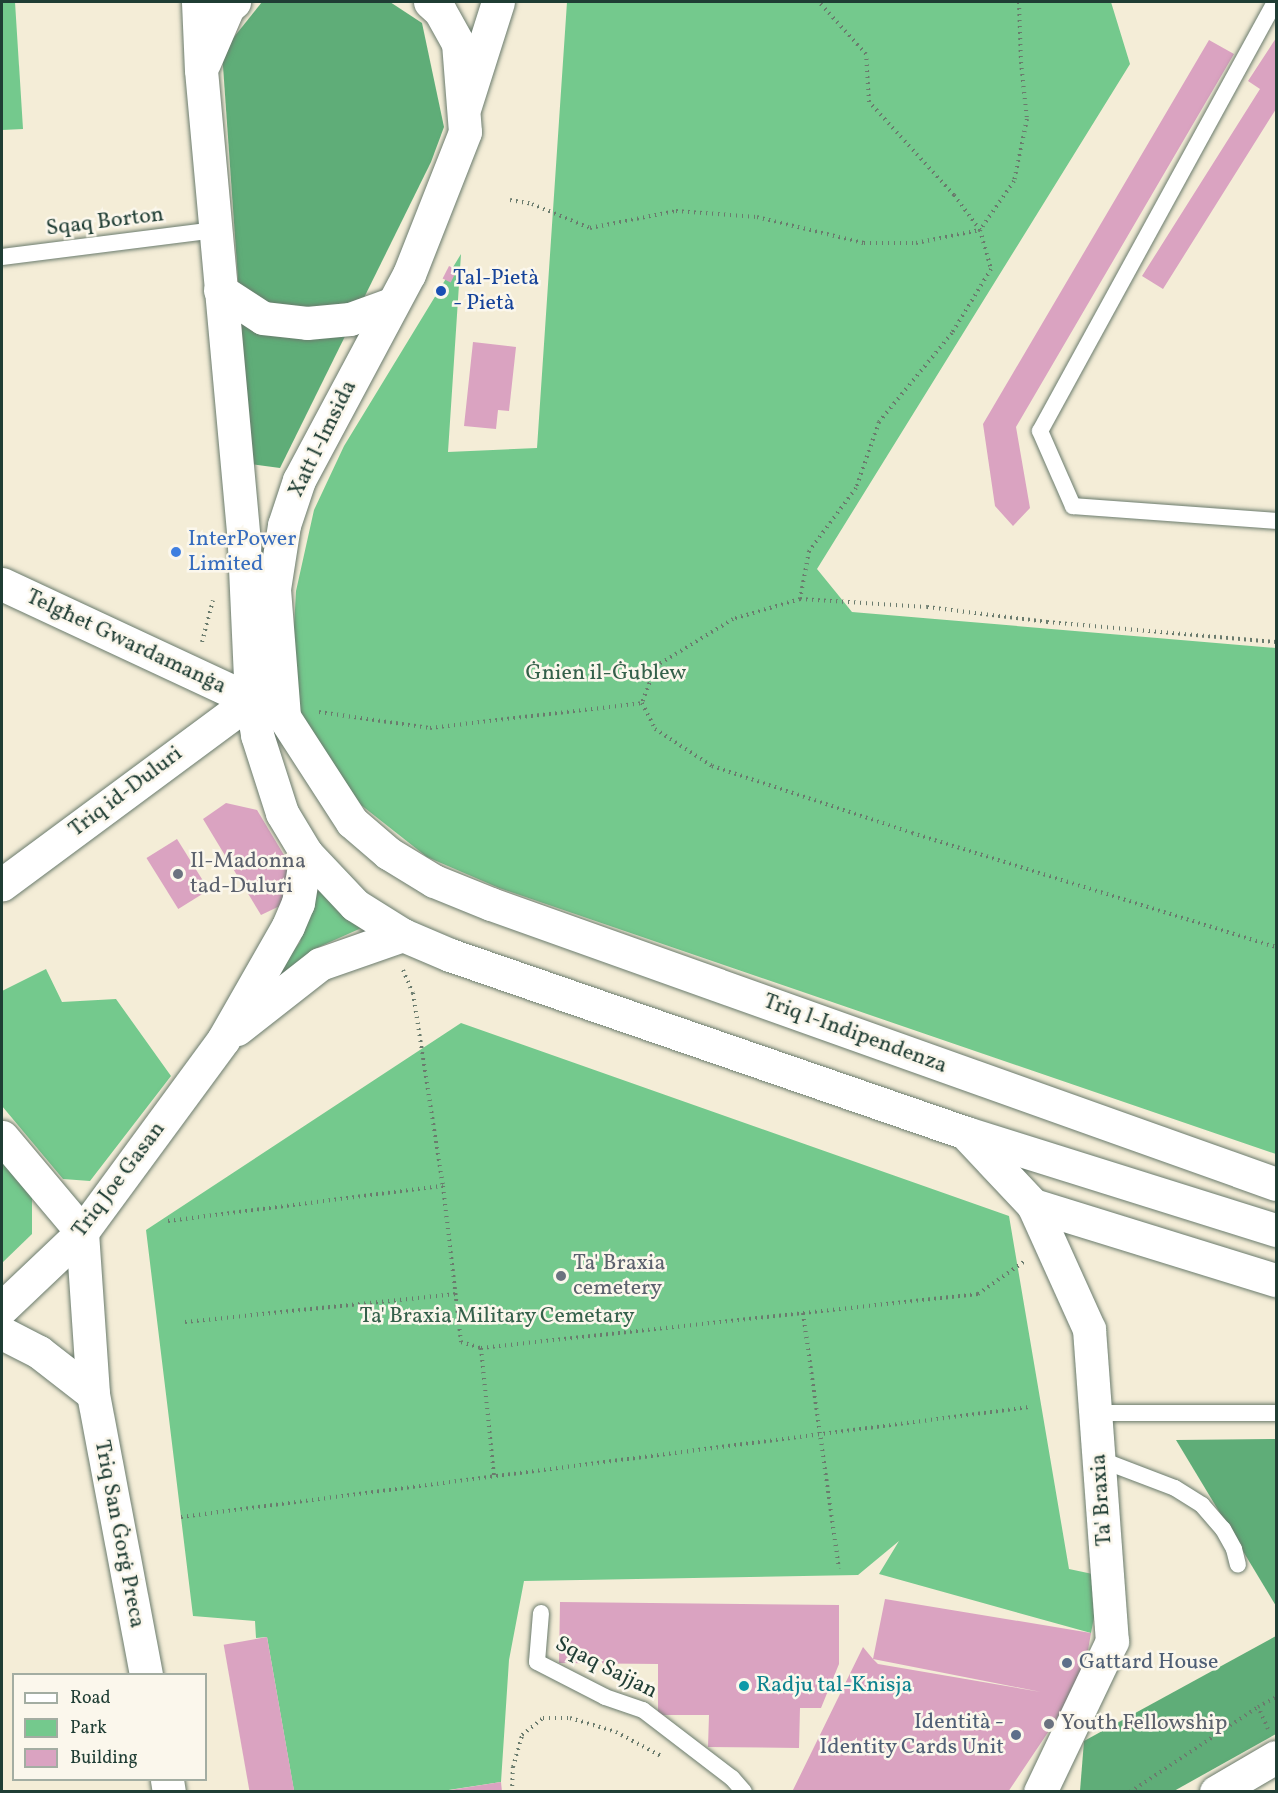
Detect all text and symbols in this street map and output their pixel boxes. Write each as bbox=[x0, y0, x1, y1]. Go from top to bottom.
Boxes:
street label: Sqaq Borton bbox=[45, 202, 165, 242]
place label: Tal-Pietà - Pietà bbox=[453, 265, 539, 316]
marker: Tal-Pietà - Pietà bbox=[434, 284, 448, 298]
street label: Xatt l-Imsida bbox=[283, 376, 363, 502]
place label: InterPower Limited bbox=[188, 526, 296, 578]
marker: InterPower Limited bbox=[169, 545, 183, 559]
street label: Telgħet Gwardamanġa bbox=[22, 584, 230, 700]
park label: Ġnien il-Ġublew bbox=[526, 661, 686, 687]
street label: Triq id-Duluri bbox=[64, 741, 188, 843]
place label: Il-Madonna tad-Duluri bbox=[190, 848, 306, 900]
marker: Il-Madonna tad-Duluri bbox=[171, 867, 185, 881]
street label: Triq l-Indipendenza bbox=[760, 989, 950, 1079]
street label: Triq Joe Gasan bbox=[67, 1117, 171, 1243]
place label: Ta' Braxia cemetery bbox=[573, 1250, 665, 1302]
marker: Ta' Braxia cemetery bbox=[554, 1269, 568, 1283]
park label: Ta' Braxia Military Cemetary bbox=[359, 1304, 635, 1330]
street label: Triq San Ġorġ Preca bbox=[88, 1438, 150, 1630]
street label: Ta' Braxia bbox=[1086, 1453, 1118, 1547]
street label: Sqaq Sajjan bbox=[550, 1631, 662, 1705]
place label: Gattard House bbox=[1079, 1650, 1218, 1676]
marker: Gattard House bbox=[1060, 1656, 1074, 1670]
legend bbox=[12, 1673, 207, 1781]
place label: Radju tal-Knisja bbox=[756, 1673, 913, 1699]
marker: Radju tal-Knisja bbox=[737, 1679, 751, 1693]
text: Road bbox=[70, 1686, 111, 1711]
place label: Identità - Identity Cards Unit bbox=[819, 1709, 1004, 1760]
place label: Youth Fellowship bbox=[1061, 1711, 1227, 1737]
text: Park bbox=[70, 1716, 107, 1741]
marker: Youth Fellowship bbox=[1042, 1717, 1056, 1731]
marker: Identità - Identity Cards Unit bbox=[1009, 1728, 1023, 1742]
text: Building bbox=[70, 1746, 138, 1771]

